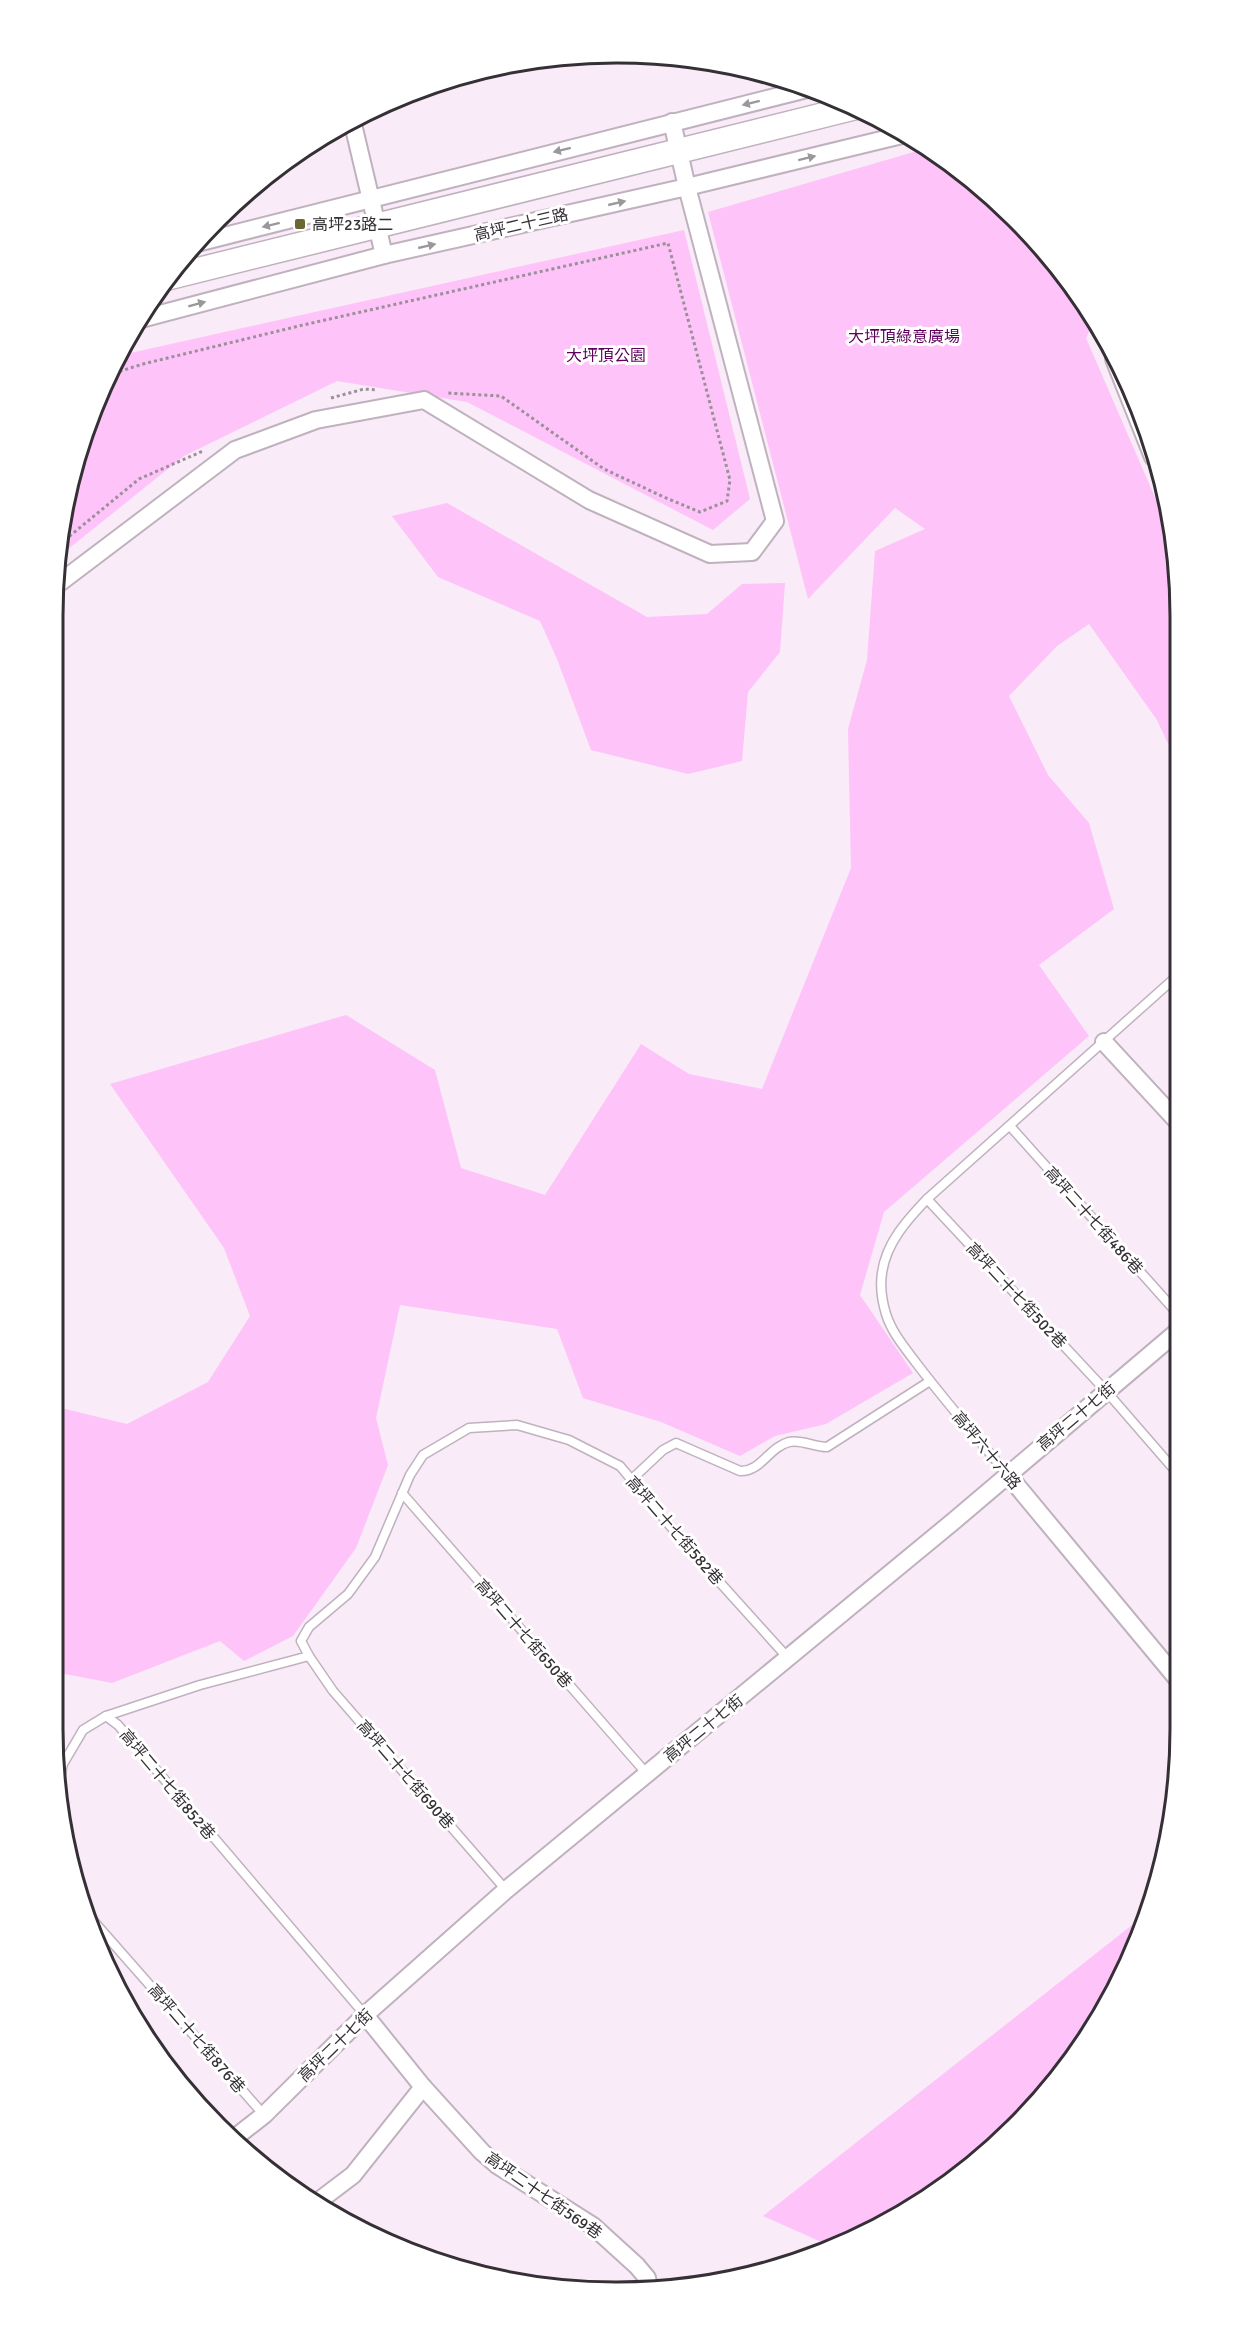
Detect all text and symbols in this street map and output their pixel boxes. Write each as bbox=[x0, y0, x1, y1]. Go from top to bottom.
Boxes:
one-way arrow bbox=[741, 98, 760, 108]
one-way arrow bbox=[552, 146, 571, 156]
one-way arrow bbox=[798, 152, 816, 162]
one-way arrow bbox=[608, 197, 626, 207]
street label: 高坪二十三路 bbox=[472, 204, 570, 246]
place label: 高坪23路二 bbox=[312, 215, 393, 235]
marker: 高坪23路二 bbox=[293, 217, 307, 231]
one-way arrow bbox=[262, 220, 280, 230]
one-way arrow bbox=[418, 240, 436, 250]
one-way arrow bbox=[188, 299, 206, 308]
park label: 大坪頂綠意廣場 bbox=[848, 327, 960, 347]
park label: 大坪頂公園 bbox=[566, 346, 646, 366]
street label: 高坪二十七街486巷 bbox=[1040, 1163, 1147, 1279]
street label: 高坪二十七街502巷 bbox=[962, 1238, 1071, 1353]
street label: 高坪二十七街 bbox=[1033, 1378, 1120, 1455]
street label: 高坪六十六路 bbox=[948, 1407, 1025, 1494]
street label: 高坪二十七街582巷 bbox=[621, 1472, 727, 1589]
street label: 高坪二十七街650巷 bbox=[470, 1575, 576, 1692]
street label: 高坪二十七街 bbox=[660, 1691, 747, 1767]
street label: 高坪二十七街690巷 bbox=[352, 1716, 458, 1833]
street label: 高坪二十七街852巷 bbox=[115, 1725, 219, 1844]
street label: 高坪二十七街876巷 bbox=[143, 1980, 249, 2097]
street label: 高坪二十七街 bbox=[294, 2005, 377, 2086]
street label: 高坪二十七街569巷 bbox=[481, 2148, 606, 2244]

